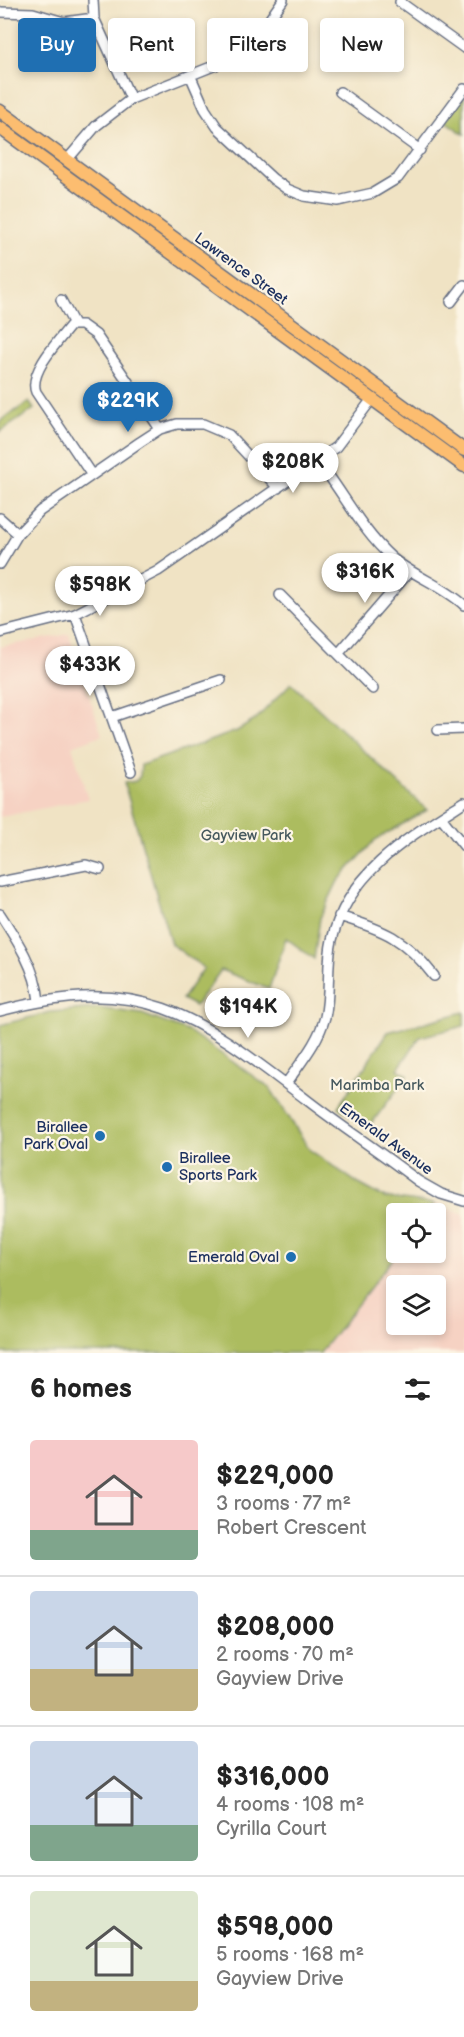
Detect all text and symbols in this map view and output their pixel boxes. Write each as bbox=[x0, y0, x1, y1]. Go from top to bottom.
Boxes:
chip: Buy bbox=[18, 18, 96, 72]
chip: Rent bbox=[108, 18, 195, 72]
chip: Filters bbox=[207, 18, 308, 72]
chip: New bbox=[320, 18, 404, 72]
street label: Lawrence Street bbox=[191, 229, 292, 310]
pin: $229K bbox=[86, 382, 170, 433]
text: $229K bbox=[97, 389, 159, 413]
pin: $208K bbox=[251, 443, 335, 494]
text: $208K bbox=[262, 450, 324, 474]
pin: $316K bbox=[323, 553, 407, 604]
text: $316K bbox=[336, 560, 395, 584]
pin: $598K bbox=[58, 566, 142, 617]
text: $598K bbox=[69, 573, 131, 597]
pin: $433K bbox=[48, 646, 132, 697]
text: $433K bbox=[59, 653, 121, 677]
park label: Gayview Park bbox=[201, 826, 292, 845]
pin: $194K bbox=[206, 988, 290, 1039]
text: $194K bbox=[219, 995, 277, 1019]
park label: Marimba Park bbox=[330, 1076, 425, 1095]
street label: Emerald Avenue bbox=[336, 1099, 437, 1179]
place label: Birallee Park Oval bbox=[24, 1118, 88, 1154]
marker: Birallee Park Oval bbox=[93, 1129, 107, 1143]
place label: Birallee Sports Park bbox=[179, 1149, 258, 1185]
marker: Birallee Sports Park bbox=[160, 1160, 174, 1174]
map controls bbox=[386, 1203, 446, 1335]
button: locate bbox=[386, 1203, 446, 1263]
place label: Emerald Oval bbox=[188, 1248, 279, 1267]
marker: Emerald Oval bbox=[284, 1250, 298, 1264]
button: layers bbox=[386, 1275, 446, 1335]
icon: filters bbox=[401, 1373, 434, 1406]
text: 6 homes bbox=[30, 1374, 132, 1405]
text: $229,000 bbox=[216, 1461, 334, 1492]
icon: home bbox=[78, 1464, 150, 1536]
text: 3 rooms · 77 m² bbox=[216, 1492, 351, 1516]
text: Robert Crescent bbox=[216, 1516, 366, 1540]
text: $208,000 bbox=[216, 1612, 334, 1643]
icon: home bbox=[78, 1615, 150, 1687]
text: 2 rooms · 70 m² bbox=[216, 1643, 354, 1667]
text: Gayview Drive bbox=[216, 1667, 344, 1691]
text: $316,000 bbox=[216, 1762, 329, 1793]
icon: home bbox=[78, 1765, 150, 1837]
text: 4 rooms · 108 m² bbox=[216, 1793, 364, 1817]
text: Cyrilla Court bbox=[216, 1817, 327, 1841]
text: $598,000 bbox=[216, 1912, 333, 1943]
icon: home bbox=[78, 1915, 150, 1987]
text: 5 rooms · 168 m² bbox=[216, 1943, 364, 1967]
text: Gayview Drive bbox=[216, 1967, 344, 1991]

